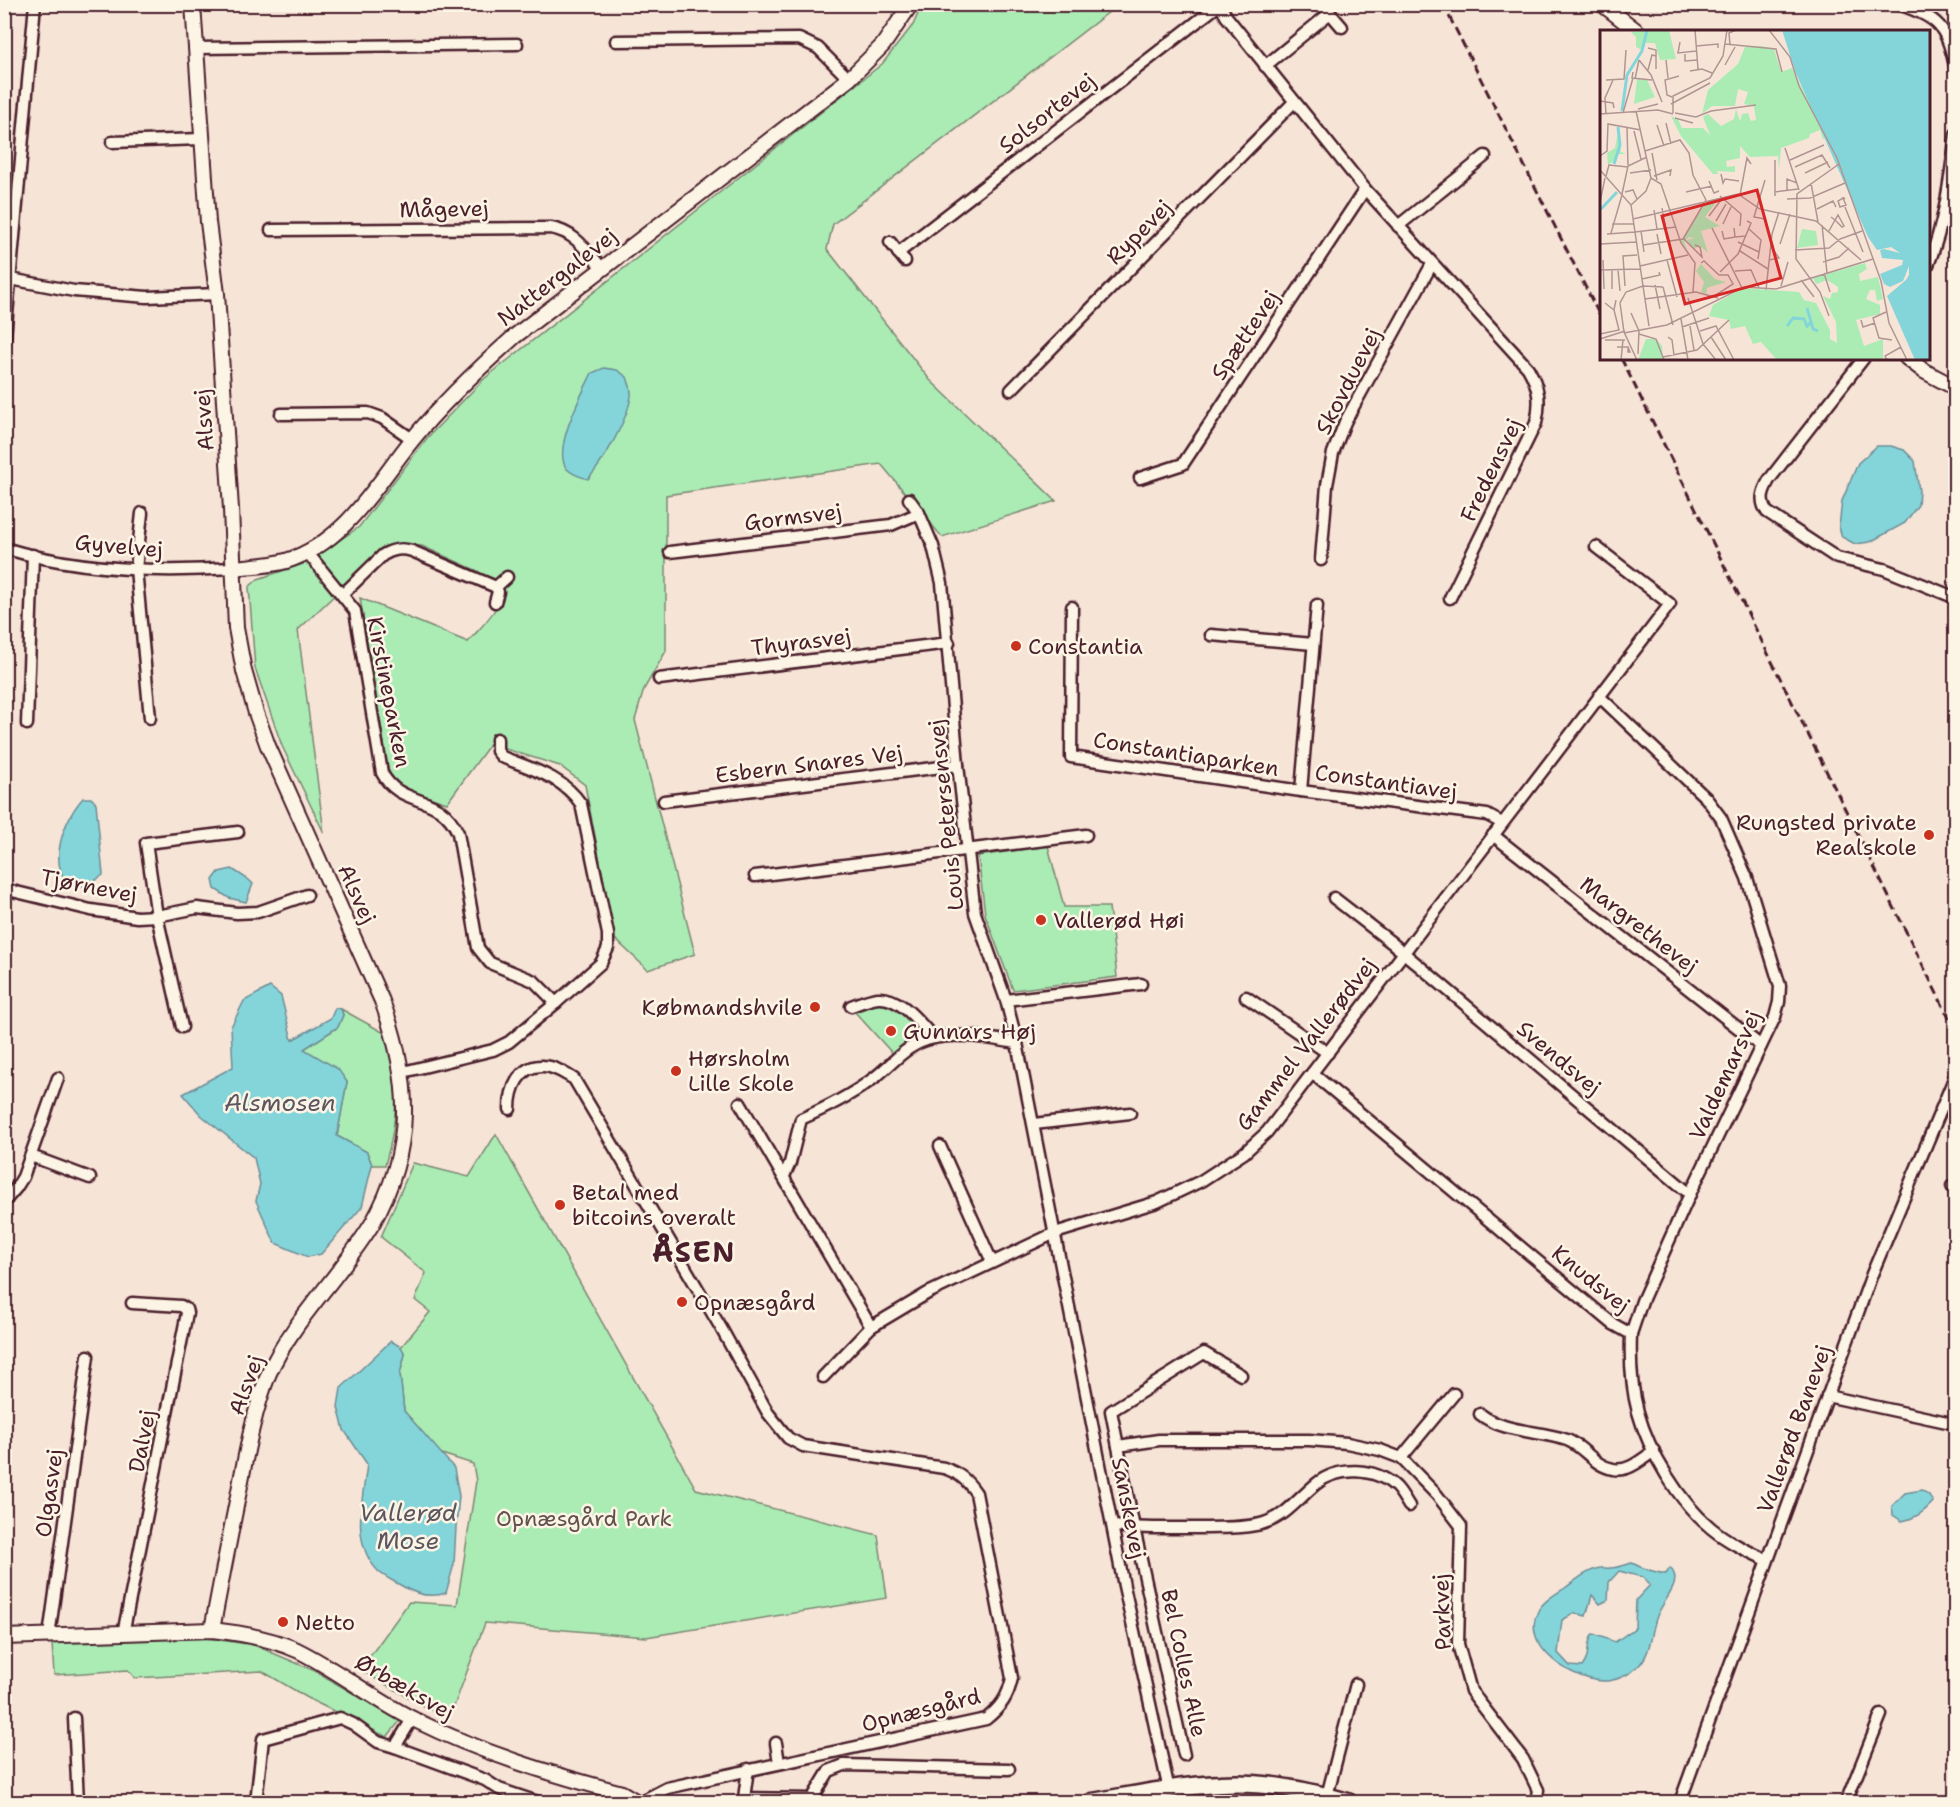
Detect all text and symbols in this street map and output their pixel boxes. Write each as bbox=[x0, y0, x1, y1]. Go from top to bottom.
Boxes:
inset map bbox=[1600, 30, 1930, 360]
street label: Solsortevej bbox=[993, 66, 1101, 160]
street label: Rypevej bbox=[1100, 193, 1178, 271]
street label: Mågevej bbox=[399, 194, 489, 224]
street label: Nattergalevej bbox=[491, 221, 623, 333]
street label: Spættevej bbox=[1204, 284, 1286, 386]
street label: Skovduevej bbox=[1309, 323, 1387, 439]
street label: Alsvej bbox=[187, 388, 221, 452]
street label: Fredensvej bbox=[1453, 413, 1529, 527]
street label: Gormsvej bbox=[743, 497, 843, 537]
street label: Gyvelvej bbox=[74, 528, 164, 564]
street label: Kirstineparken bbox=[360, 614, 418, 770]
street label: Thyrasvej bbox=[749, 621, 853, 663]
place label: Constantia bbox=[1028, 632, 1143, 661]
marker: Constantia bbox=[1009, 639, 1023, 653]
street label: Louis Petersensvej bbox=[922, 718, 970, 912]
street label: Constantiaparken bbox=[1091, 725, 1281, 783]
street label: Esbern Snares Vej bbox=[714, 738, 904, 790]
street label: Constantiavej bbox=[1313, 758, 1459, 806]
place label: Rungsted private Realskole bbox=[1736, 808, 1917, 862]
marker: Rungsted private Realskole bbox=[1922, 828, 1936, 842]
street label: Alsvej bbox=[331, 860, 383, 928]
street label: Tjørnevej bbox=[38, 862, 140, 910]
street label: Margrethevej bbox=[1574, 870, 1704, 980]
place label: Vallerød Høi bbox=[1053, 906, 1185, 935]
marker: Vallerød Høi bbox=[1034, 913, 1048, 927]
street label: Gammel Vallerødvej bbox=[1229, 952, 1383, 1136]
place label: Købmandshvile bbox=[641, 993, 803, 1022]
marker: Købmandshvile bbox=[808, 1000, 822, 1014]
street label: Valdemarsvej bbox=[1682, 1005, 1768, 1145]
street label: Svendsvej bbox=[1511, 1014, 1607, 1102]
place label: Gunnars Høj bbox=[903, 1017, 1036, 1046]
marker: Gunnars Høj bbox=[884, 1024, 898, 1038]
place label: Hørsholm Lille Skole bbox=[688, 1044, 794, 1098]
marker: Hørsholm Lille Skole bbox=[669, 1064, 683, 1078]
water label: Alsmosen bbox=[224, 1087, 336, 1119]
place label: Betal med bitcoins overalt bbox=[572, 1178, 736, 1232]
marker: Betal med bitcoins overalt bbox=[553, 1198, 567, 1212]
district label: ÅSEN bbox=[652, 1233, 736, 1271]
street label: Knudsvej bbox=[1546, 1238, 1636, 1320]
place label: Opnæsgård bbox=[694, 1288, 816, 1317]
marker: Opnæsgård bbox=[675, 1295, 689, 1309]
street label: Vallerød Banevej bbox=[1750, 1341, 1838, 1517]
street label: Alsvej bbox=[222, 1351, 270, 1419]
street label: Dalvej bbox=[122, 1407, 162, 1475]
street label: Olgasvej bbox=[28, 1447, 70, 1539]
street label: Sanskevej bbox=[1105, 1455, 1153, 1561]
water label: Vallerød Mose bbox=[359, 1497, 458, 1557]
park label: Opnæsgård Park bbox=[496, 1504, 672, 1533]
street label: Parkvej bbox=[1426, 1573, 1458, 1651]
street label: Bel Colles Alle bbox=[1154, 1586, 1214, 1740]
place label: Netto bbox=[295, 1608, 355, 1637]
marker: Netto bbox=[276, 1615, 290, 1629]
street label: Ørbæksvej bbox=[350, 1647, 460, 1727]
street label: Opnæsgård bbox=[859, 1681, 984, 1739]

